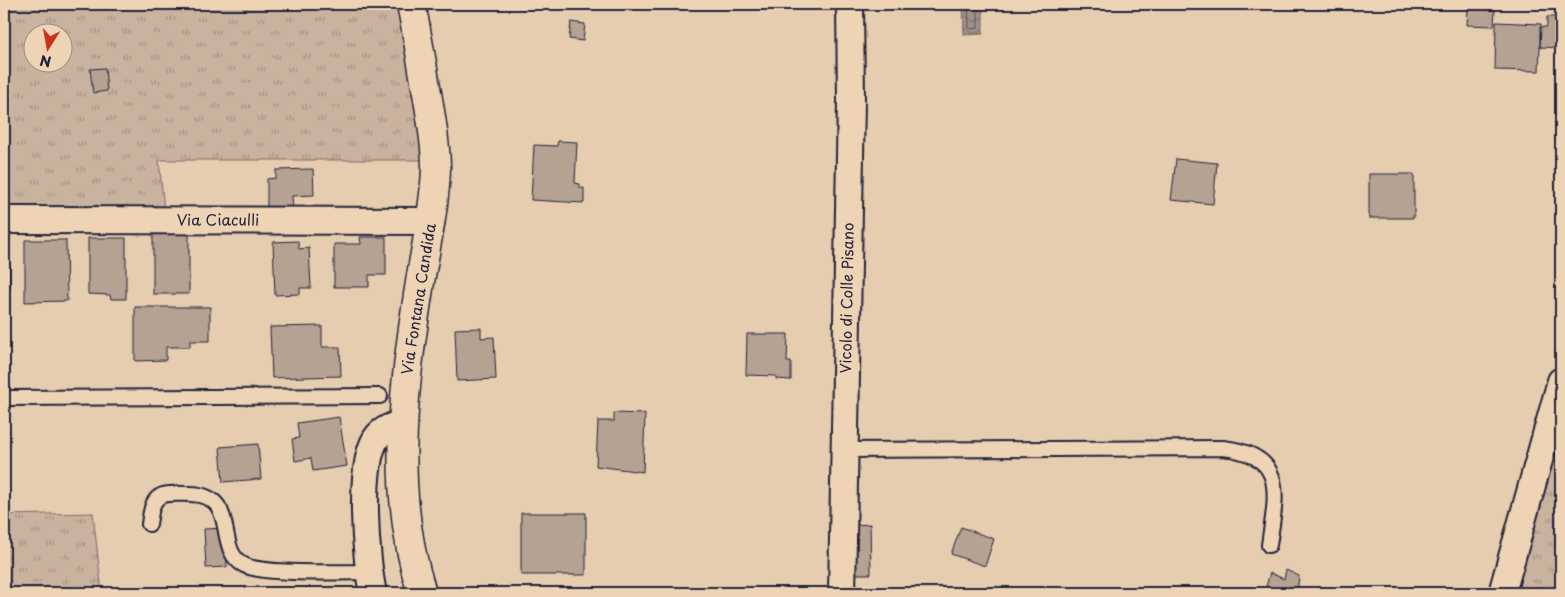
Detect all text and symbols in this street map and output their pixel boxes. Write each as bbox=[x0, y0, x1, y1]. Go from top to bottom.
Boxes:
north arrow bbox=[22, 22, 72, 72]
text: N bbox=[38, 50, 53, 73]
street label: Via Ciaculli bbox=[177, 207, 259, 231]
street label: Via Fontana Candida bbox=[394, 221, 441, 376]
street label: Vicolo di Colle Pisano bbox=[833, 222, 859, 374]

